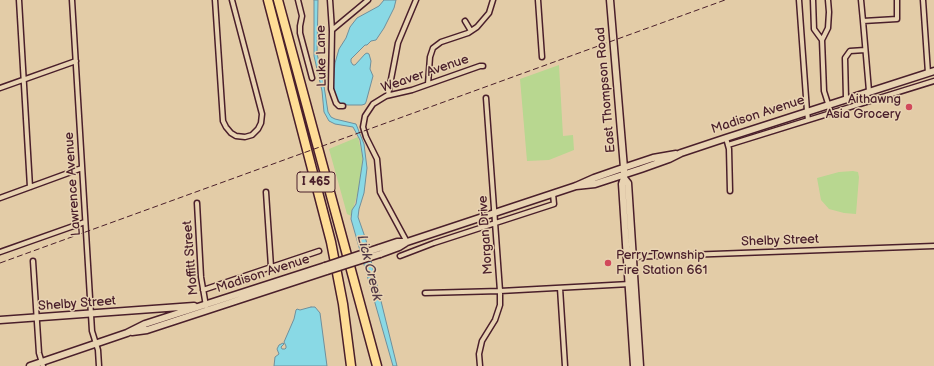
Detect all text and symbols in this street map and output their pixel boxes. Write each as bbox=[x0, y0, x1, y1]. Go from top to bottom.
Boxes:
street label: Luke Lane bbox=[314, 25, 330, 87]
street label: East Thompson Road bbox=[593, 26, 619, 154]
street label: Weaver Avenue bbox=[379, 52, 471, 96]
place label: Aithawng Asia Grocery bbox=[826, 92, 901, 123]
street label: Madison Avenue bbox=[709, 93, 807, 137]
marker: Aithawng Asia Grocery bbox=[904, 102, 914, 112]
street label: Lawrence Avenue bbox=[62, 131, 84, 237]
road number: I 465 bbox=[297, 172, 335, 192]
street label: Morgan Drive bbox=[475, 195, 497, 275]
street label: Moffitt Street bbox=[180, 220, 202, 296]
street label: Shelby Street bbox=[741, 232, 819, 250]
water label: Lick Creek bbox=[353, 233, 385, 303]
place label: Perry Township Fire Station 661 bbox=[616, 248, 707, 279]
street label: Madison Avenue bbox=[214, 252, 312, 296]
marker: Perry Township Fire Station 661 bbox=[603, 258, 613, 268]
street label: Shelby Street bbox=[38, 294, 116, 314]

